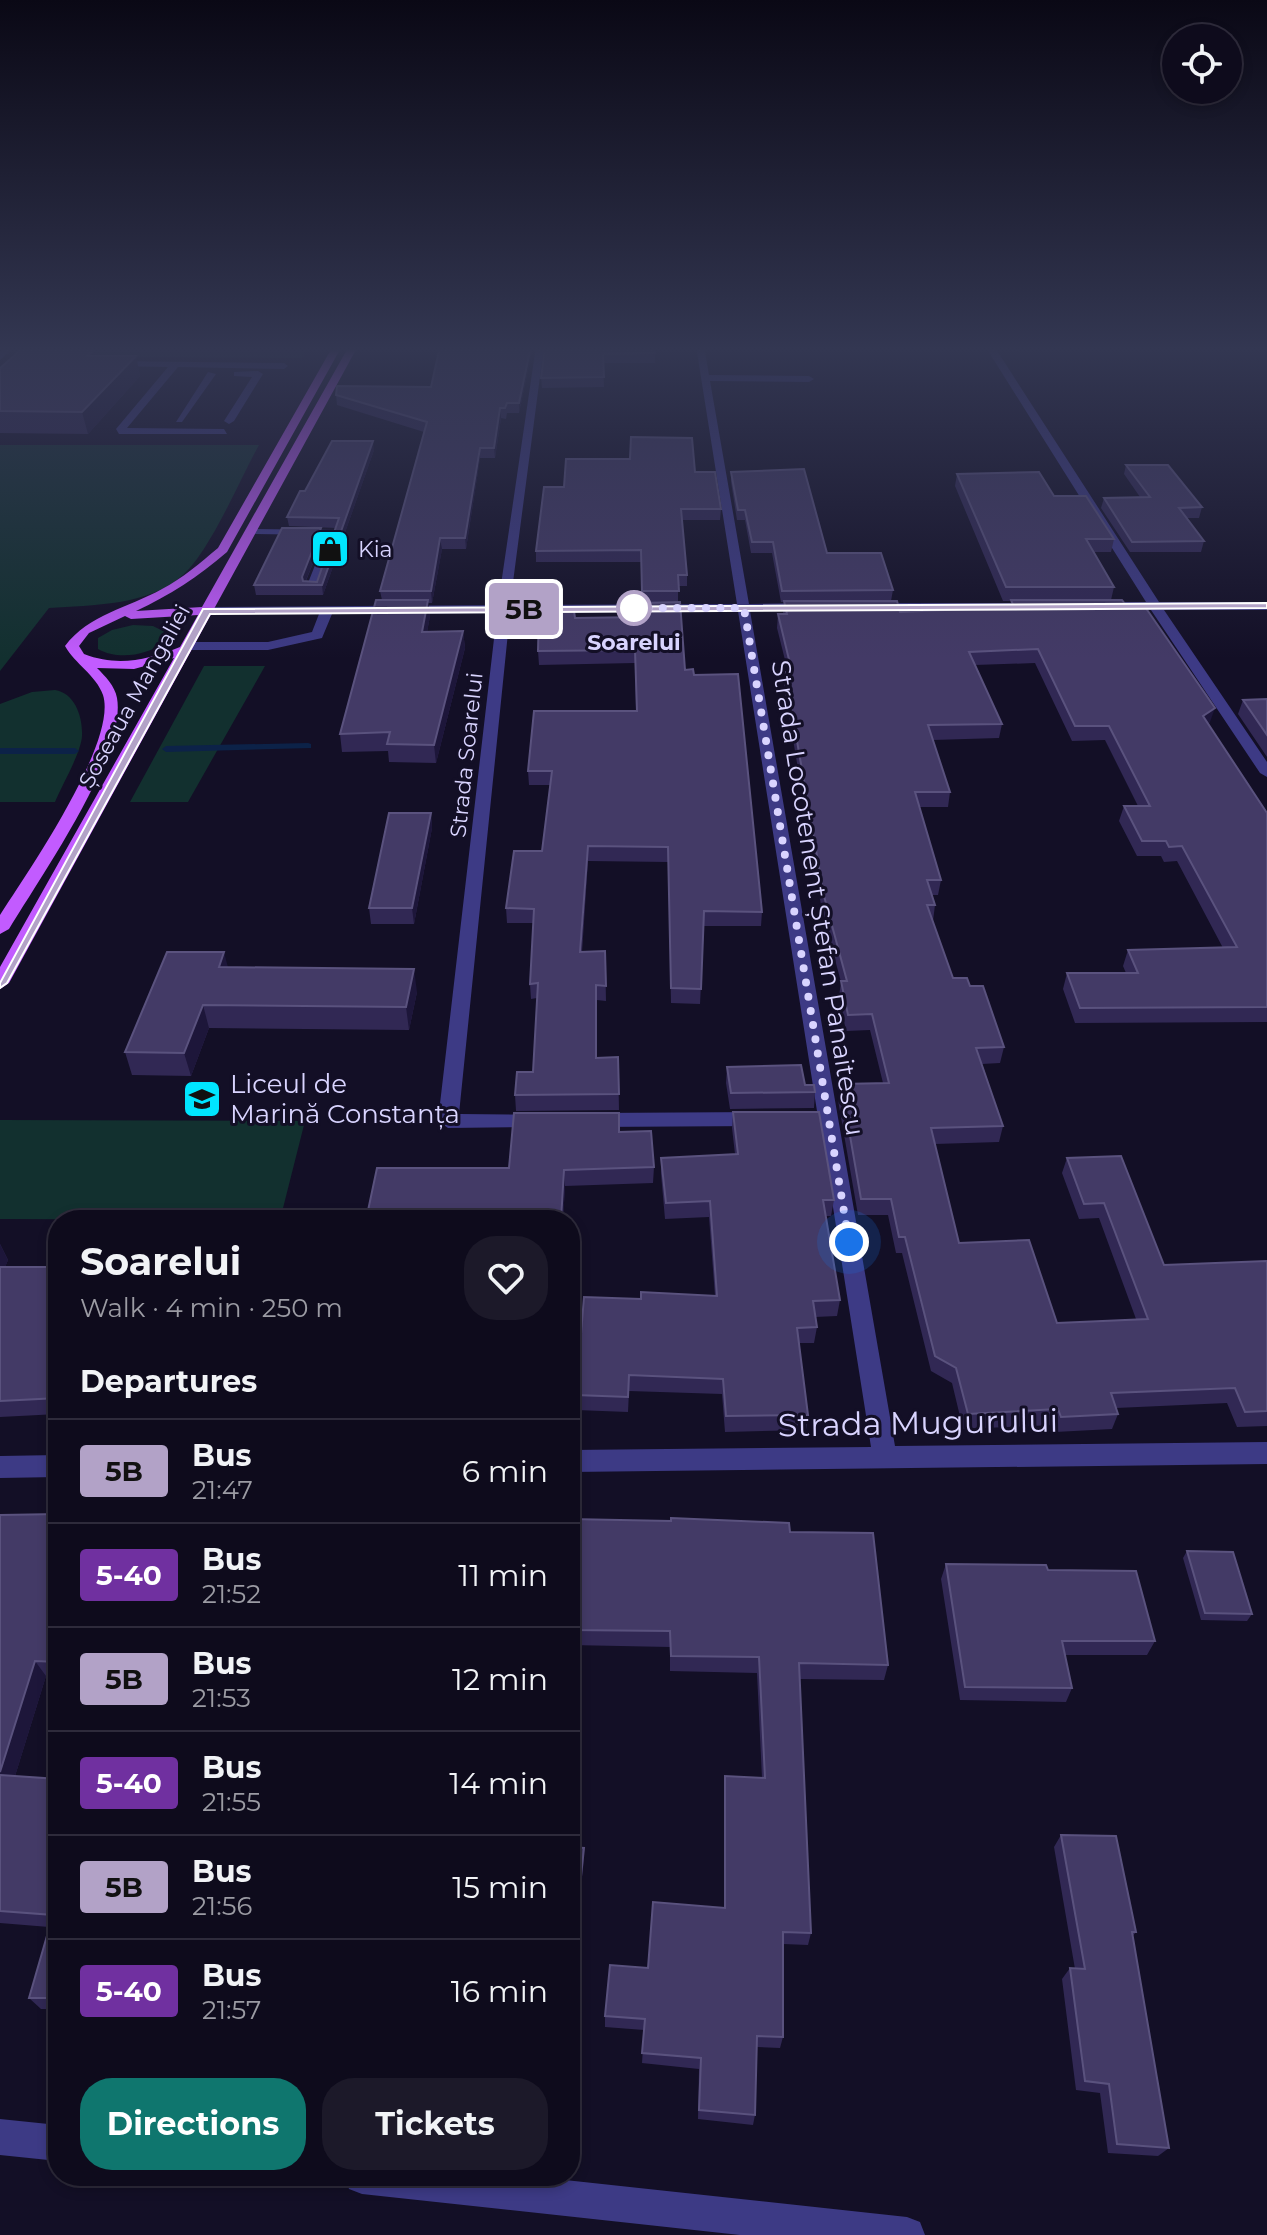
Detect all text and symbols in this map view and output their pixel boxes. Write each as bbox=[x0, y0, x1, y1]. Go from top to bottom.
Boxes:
map controls bbox=[1162, 24, 1242, 104]
button: locate bbox=[1162, 24, 1242, 104]
shop icon: Kia bbox=[309, 528, 351, 570]
place label: Kia bbox=[358, 536, 393, 563]
line badge: 5B bbox=[488, 583, 560, 635]
marker: Soarelui bbox=[617, 591, 651, 625]
text: 5B bbox=[505, 592, 543, 626]
street label: Șoseaua Mangaliei bbox=[73, 600, 196, 793]
place label: Soarelui bbox=[587, 629, 681, 656]
street label: Strada Locotenent Ștefan Panaitescu bbox=[765, 658, 871, 1138]
street label: Strada Soarelui bbox=[444, 671, 489, 839]
place label: Liceul de Marină Constanța bbox=[230, 1068, 460, 1130]
school or university icon: Liceul de Marină Constanța bbox=[181, 1078, 223, 1120]
your location bbox=[829, 1222, 869, 1262]
button: heart bbox=[464, 1236, 548, 1320]
text: Soarelui bbox=[80, 1238, 241, 1285]
text: Walk · 4 min · 250 m bbox=[80, 1292, 343, 1324]
text: Departures bbox=[80, 1363, 257, 1400]
street label: Strada Mugurului bbox=[777, 1401, 1059, 1444]
text: Bus bbox=[192, 1437, 252, 1474]
text: 6 min bbox=[462, 1453, 548, 1490]
text: 5B bbox=[105, 1454, 143, 1488]
text: 21:47 bbox=[192, 1474, 253, 1506]
text: Bus bbox=[202, 1541, 261, 1578]
text: 11 min bbox=[458, 1557, 548, 1594]
text: 5-40 bbox=[96, 1558, 162, 1592]
text: 21:52 bbox=[202, 1578, 261, 1610]
text: Bus bbox=[192, 1645, 252, 1682]
text: 12 min bbox=[452, 1661, 548, 1698]
text: 5B bbox=[105, 1662, 143, 1696]
text: 21:53 bbox=[192, 1682, 251, 1714]
text: Bus bbox=[202, 1749, 261, 1786]
text: 14 min bbox=[449, 1765, 548, 1802]
text: 5-40 bbox=[96, 1766, 162, 1800]
text: 21:55 bbox=[202, 1786, 261, 1818]
text: Bus bbox=[192, 1853, 252, 1890]
text: 15 min bbox=[452, 1869, 548, 1906]
text: 5B bbox=[105, 1870, 143, 1904]
text: 21:56 bbox=[192, 1890, 252, 1922]
text: Bus bbox=[202, 1957, 261, 1994]
text: 16 min bbox=[451, 1973, 548, 2010]
text: 5-40 bbox=[96, 1974, 162, 2008]
text: 21:57 bbox=[202, 1994, 261, 2026]
button: Directions bbox=[80, 2078, 306, 2170]
button: Tickets bbox=[322, 2078, 548, 2170]

